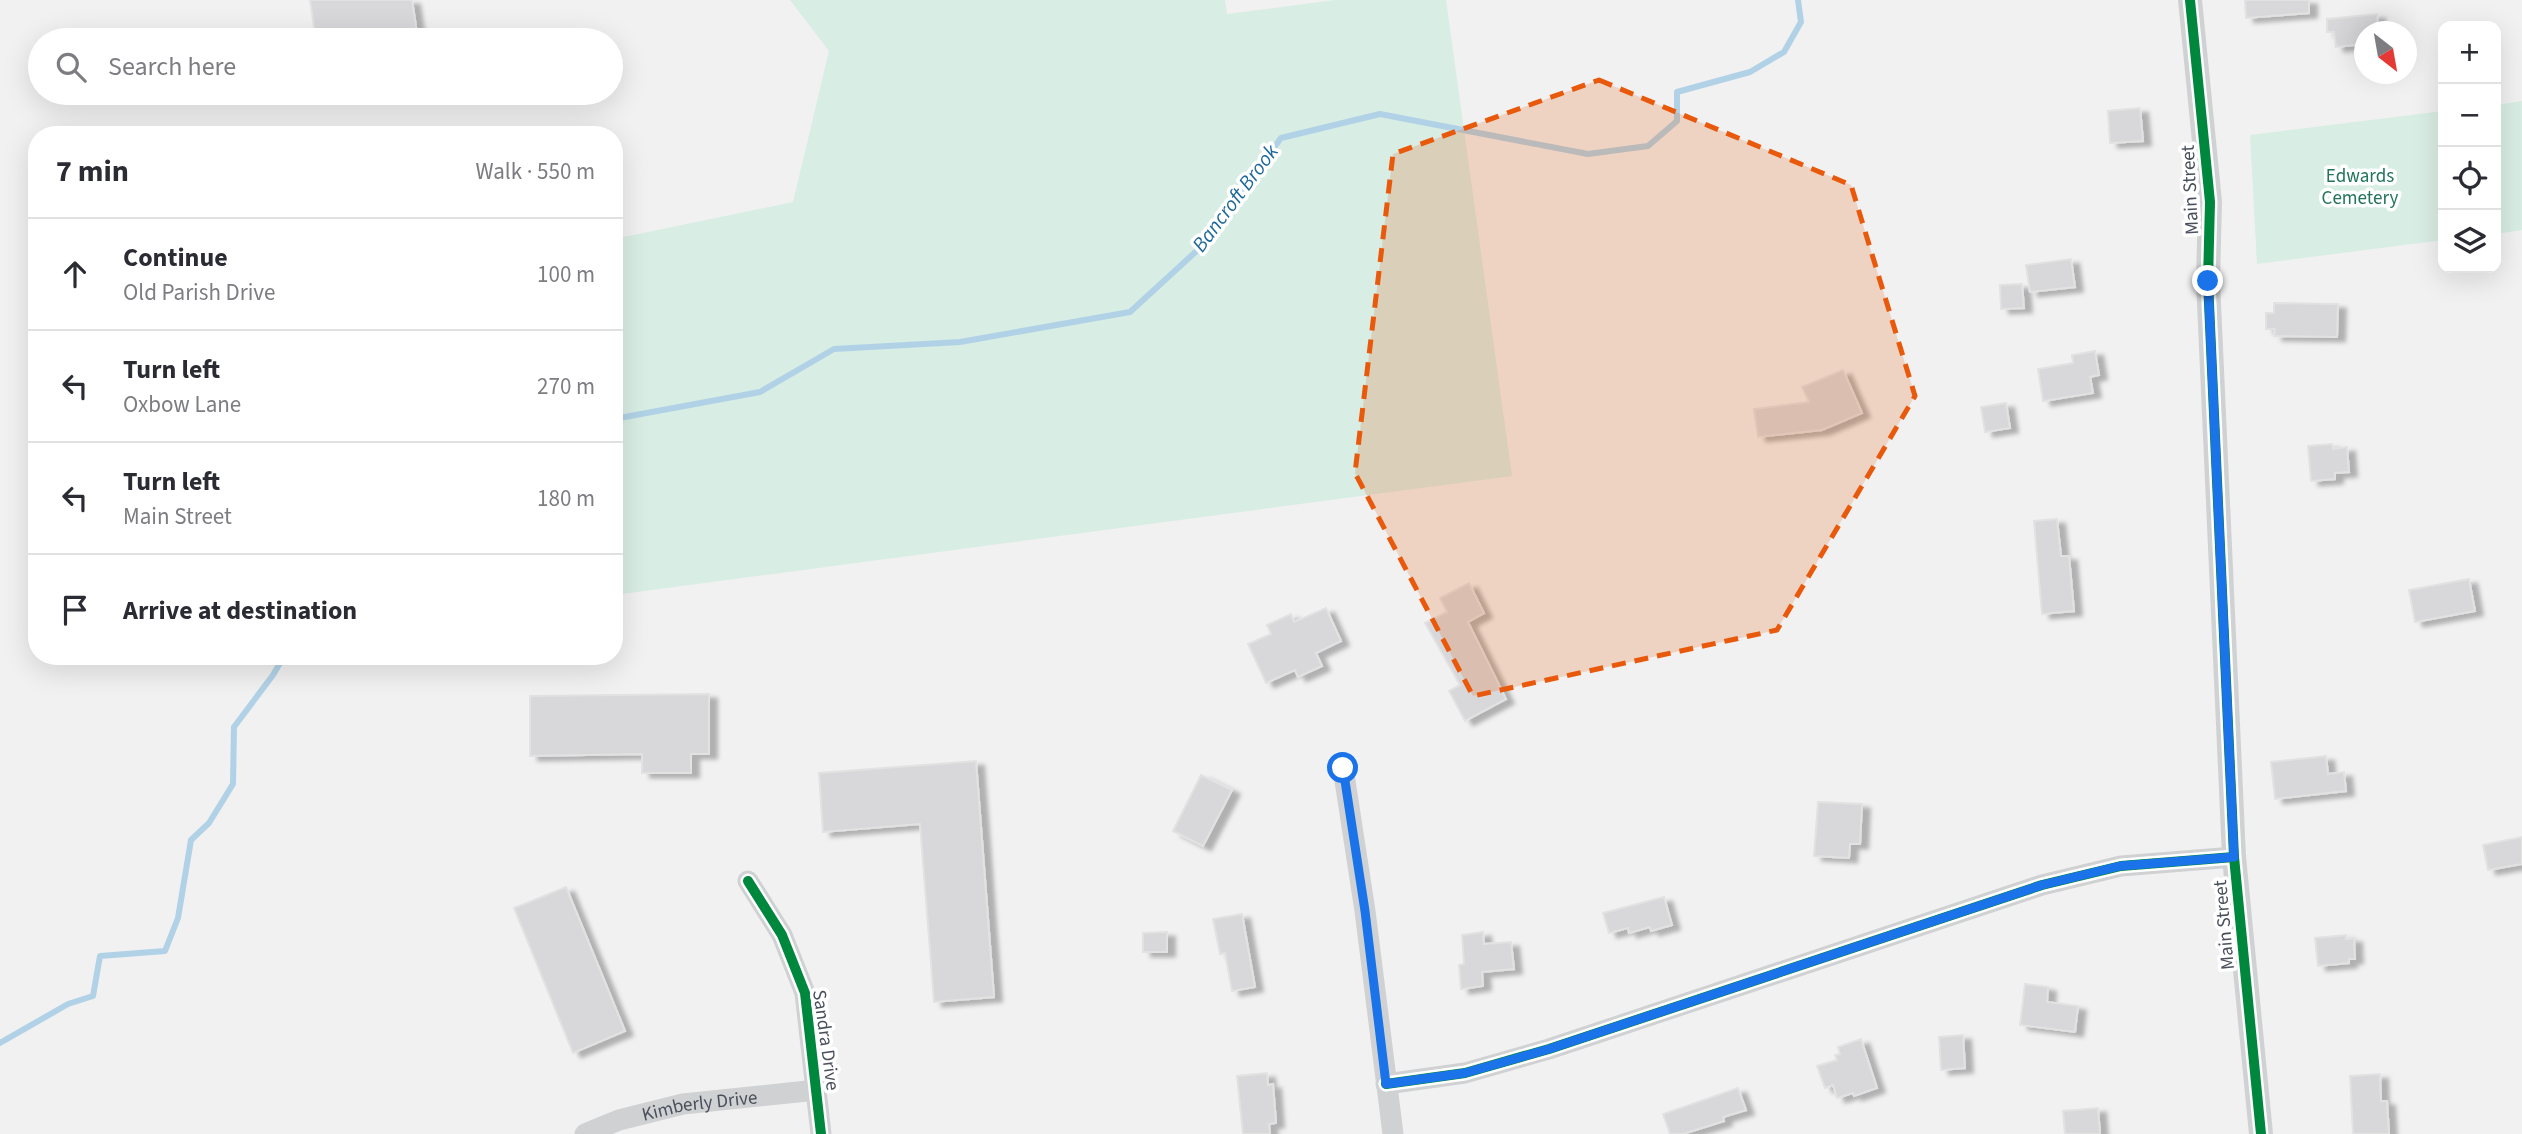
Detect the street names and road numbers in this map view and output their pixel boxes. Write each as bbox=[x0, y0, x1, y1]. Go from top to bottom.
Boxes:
street label: Main Street bbox=[2175, 144, 2206, 235]
street label: Main Street bbox=[2207, 878, 2242, 971]
street label: Sandra Drive bbox=[805, 988, 846, 1092]
street label: Kimberly Drive bbox=[639, 1084, 759, 1129]

